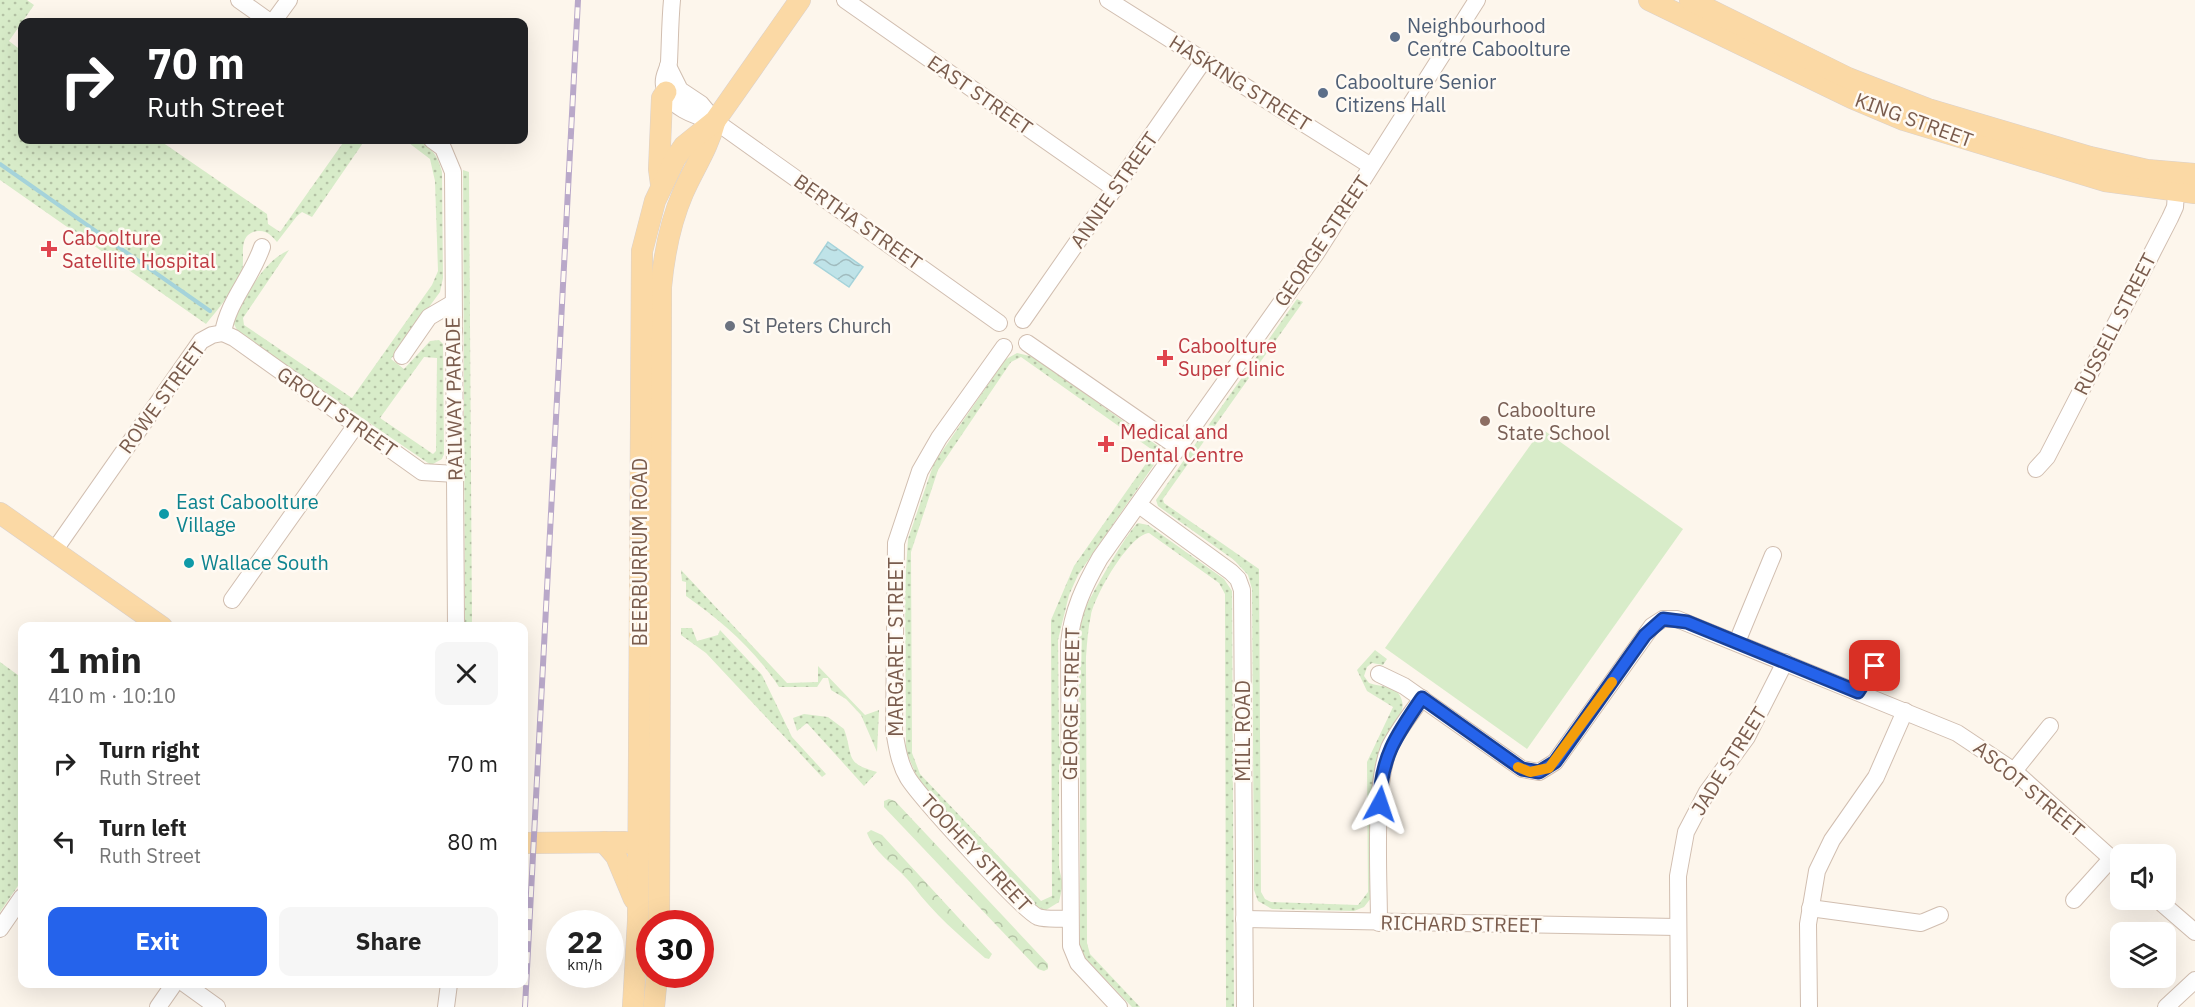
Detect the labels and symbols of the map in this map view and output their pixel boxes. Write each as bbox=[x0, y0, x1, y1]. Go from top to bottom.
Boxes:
place label: Neighbourhood Centre Caboolture bbox=[1407, 12, 1571, 62]
street label: HASKING STREET bbox=[1164, 28, 1316, 137]
marker: Neighbourhood Centre Caboolture bbox=[1388, 30, 1402, 44]
street label: EAST STREET bbox=[922, 48, 1038, 141]
place label: Caboolture Senior Citizens Hall bbox=[1335, 68, 1496, 118]
marker: Caboolture Senior Citizens Hall bbox=[1316, 86, 1330, 100]
street label: KING STREET bbox=[1851, 86, 1977, 153]
street label: ANNIE STREET bbox=[1064, 126, 1164, 253]
street label: BERTHA STREET bbox=[789, 167, 928, 276]
street label: GEORGE STREET bbox=[1268, 170, 1376, 312]
place label: Caboolture Satellite Hospital bbox=[62, 224, 215, 274]
marker: Caboolture Satellite Hospital bbox=[40, 240, 58, 258]
street label: RUSSELL STREET bbox=[2067, 248, 2162, 399]
place label: St Peters Church bbox=[742, 312, 892, 339]
street label: RAILWAY PARADE bbox=[439, 317, 468, 481]
marker: St Peters Church bbox=[723, 319, 737, 333]
place label: Caboolture Super Clinic bbox=[1178, 332, 1285, 382]
street label: ROWE STREET bbox=[112, 337, 211, 459]
marker: Caboolture Super Clinic bbox=[1156, 349, 1174, 367]
street label: GROUT STREET bbox=[272, 360, 403, 463]
place label: Caboolture State School bbox=[1497, 396, 1610, 446]
marker: Caboolture State School bbox=[1478, 414, 1492, 428]
place label: Medical and Dental Centre bbox=[1120, 418, 1244, 468]
marker: Medical and Dental Centre bbox=[1097, 435, 1115, 453]
street label: BEERBURRUM ROAD bbox=[626, 458, 653, 646]
place label: East Caboolture Village bbox=[176, 488, 319, 538]
marker: East Caboolture Village bbox=[157, 507, 171, 521]
place label: Wallace South bbox=[201, 549, 329, 576]
marker: Wallace South bbox=[182, 556, 196, 570]
street label: MARGARET STREET bbox=[882, 557, 909, 737]
street label: GEORGE STREET bbox=[1056, 627, 1085, 781]
pin bbox=[1849, 640, 1900, 691]
street label: MILL ROAD bbox=[1229, 680, 1256, 782]
street label: JADE STREET bbox=[1685, 701, 1773, 820]
street label: ASCOT STREET bbox=[1968, 734, 2090, 843]
position arrow bbox=[1348, 772, 1412, 836]
street label: TOOHEY STREET bbox=[915, 788, 1038, 917]
street label: RICHARD STREET bbox=[1380, 909, 1542, 938]
speed limit sign: 30 bbox=[636, 910, 714, 988]

